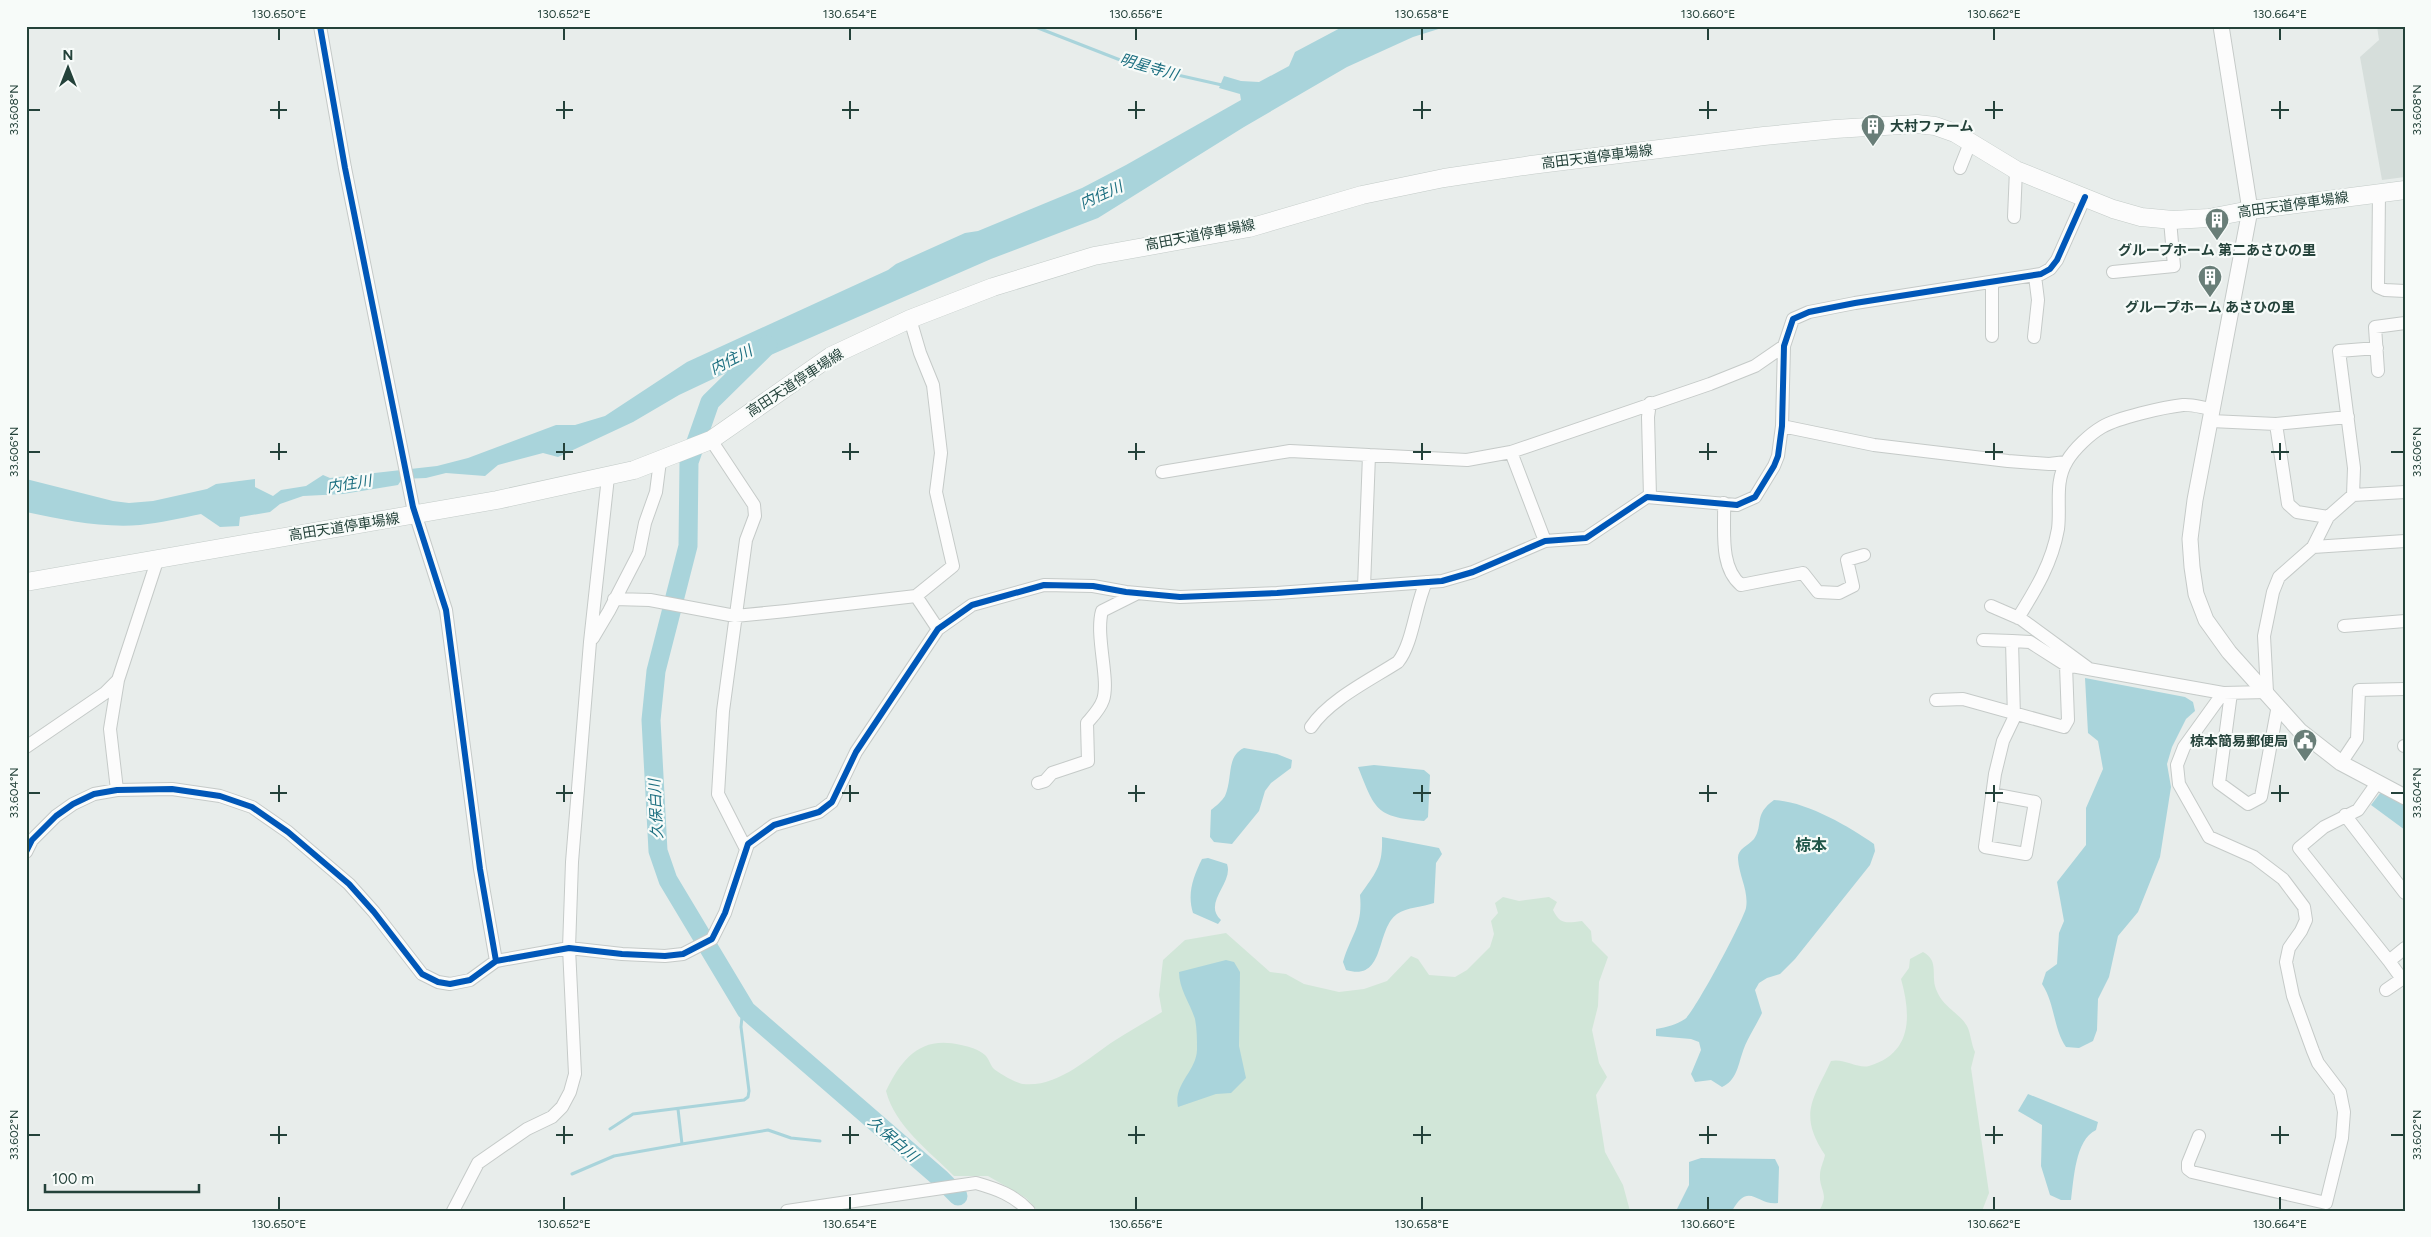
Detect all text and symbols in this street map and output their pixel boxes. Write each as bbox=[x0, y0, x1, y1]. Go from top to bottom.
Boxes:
text: 130.650°E bbox=[252, 7, 306, 21]
text: 130.652°E bbox=[537, 7, 591, 21]
text: 130.654°E bbox=[823, 7, 877, 21]
text: 130.656°E bbox=[1109, 7, 1163, 21]
text: 130.658°E bbox=[1395, 7, 1449, 21]
text: 130.660°E bbox=[1681, 7, 1735, 21]
text: 130.662°E bbox=[1967, 7, 2021, 21]
text: 130.664°E bbox=[2253, 7, 2307, 21]
north arrow bbox=[42, 42, 92, 92]
text: N bbox=[63, 47, 73, 64]
water label: 明星寺川 bbox=[1118, 50, 1182, 84]
text: 33.608°N bbox=[7, 84, 21, 136]
text: 33.608°N bbox=[2410, 84, 2424, 136]
building icon: 大村ファーム bbox=[1860, 113, 1886, 147]
place label: 大村ファーム bbox=[1890, 118, 1974, 135]
street label: 高田天道停車場線 bbox=[1540, 142, 1654, 172]
water label: 内住川 bbox=[1077, 177, 1127, 212]
street label: 高田天道停車場線 bbox=[2236, 189, 2350, 221]
building icon: グループホーム 第二あさひの里 bbox=[2204, 207, 2230, 241]
street label: 高田天道停車場線 bbox=[1143, 216, 1257, 254]
place label: グループホーム 第二あさひの里 bbox=[2118, 242, 2316, 259]
building icon: グループホーム あさひの里 bbox=[2197, 264, 2223, 298]
place label: グループホーム あさひの里 bbox=[2125, 299, 2295, 316]
water label: 内住川 bbox=[707, 341, 757, 378]
street label: 高田天道停車場線 bbox=[743, 345, 847, 421]
text: 33.606°N bbox=[7, 427, 21, 477]
text: 33.606°N bbox=[2410, 427, 2424, 477]
water label: 内住川 bbox=[325, 471, 375, 496]
street label: 高田天道停車場線 bbox=[287, 510, 401, 544]
public building icon: 椋本簡易郵便局 bbox=[2292, 728, 2318, 762]
place label: 椋本簡易郵便局 bbox=[2190, 733, 2288, 750]
text: 33.604°N bbox=[7, 767, 21, 819]
text: 33.604°N bbox=[2410, 767, 2424, 819]
water label: 久保白川 bbox=[645, 777, 667, 839]
district label: 椋本 bbox=[1795, 836, 1827, 855]
text: 33.602°N bbox=[7, 1110, 21, 1160]
text: 33.602°N bbox=[2410, 1110, 2424, 1160]
water label: 久保白川 bbox=[864, 1113, 923, 1167]
scale bar bbox=[45, 1162, 199, 1194]
text: 100 m bbox=[52, 1170, 94, 1188]
text: 130.650°E bbox=[252, 1217, 306, 1231]
text: 130.652°E bbox=[537, 1217, 591, 1231]
text: 130.654°E bbox=[823, 1217, 877, 1231]
text: 130.656°E bbox=[1109, 1217, 1163, 1231]
text: 130.658°E bbox=[1395, 1217, 1449, 1231]
text: 130.660°E bbox=[1681, 1217, 1735, 1231]
text: 130.662°E bbox=[1967, 1217, 2021, 1231]
text: 130.664°E bbox=[2253, 1217, 2307, 1231]

